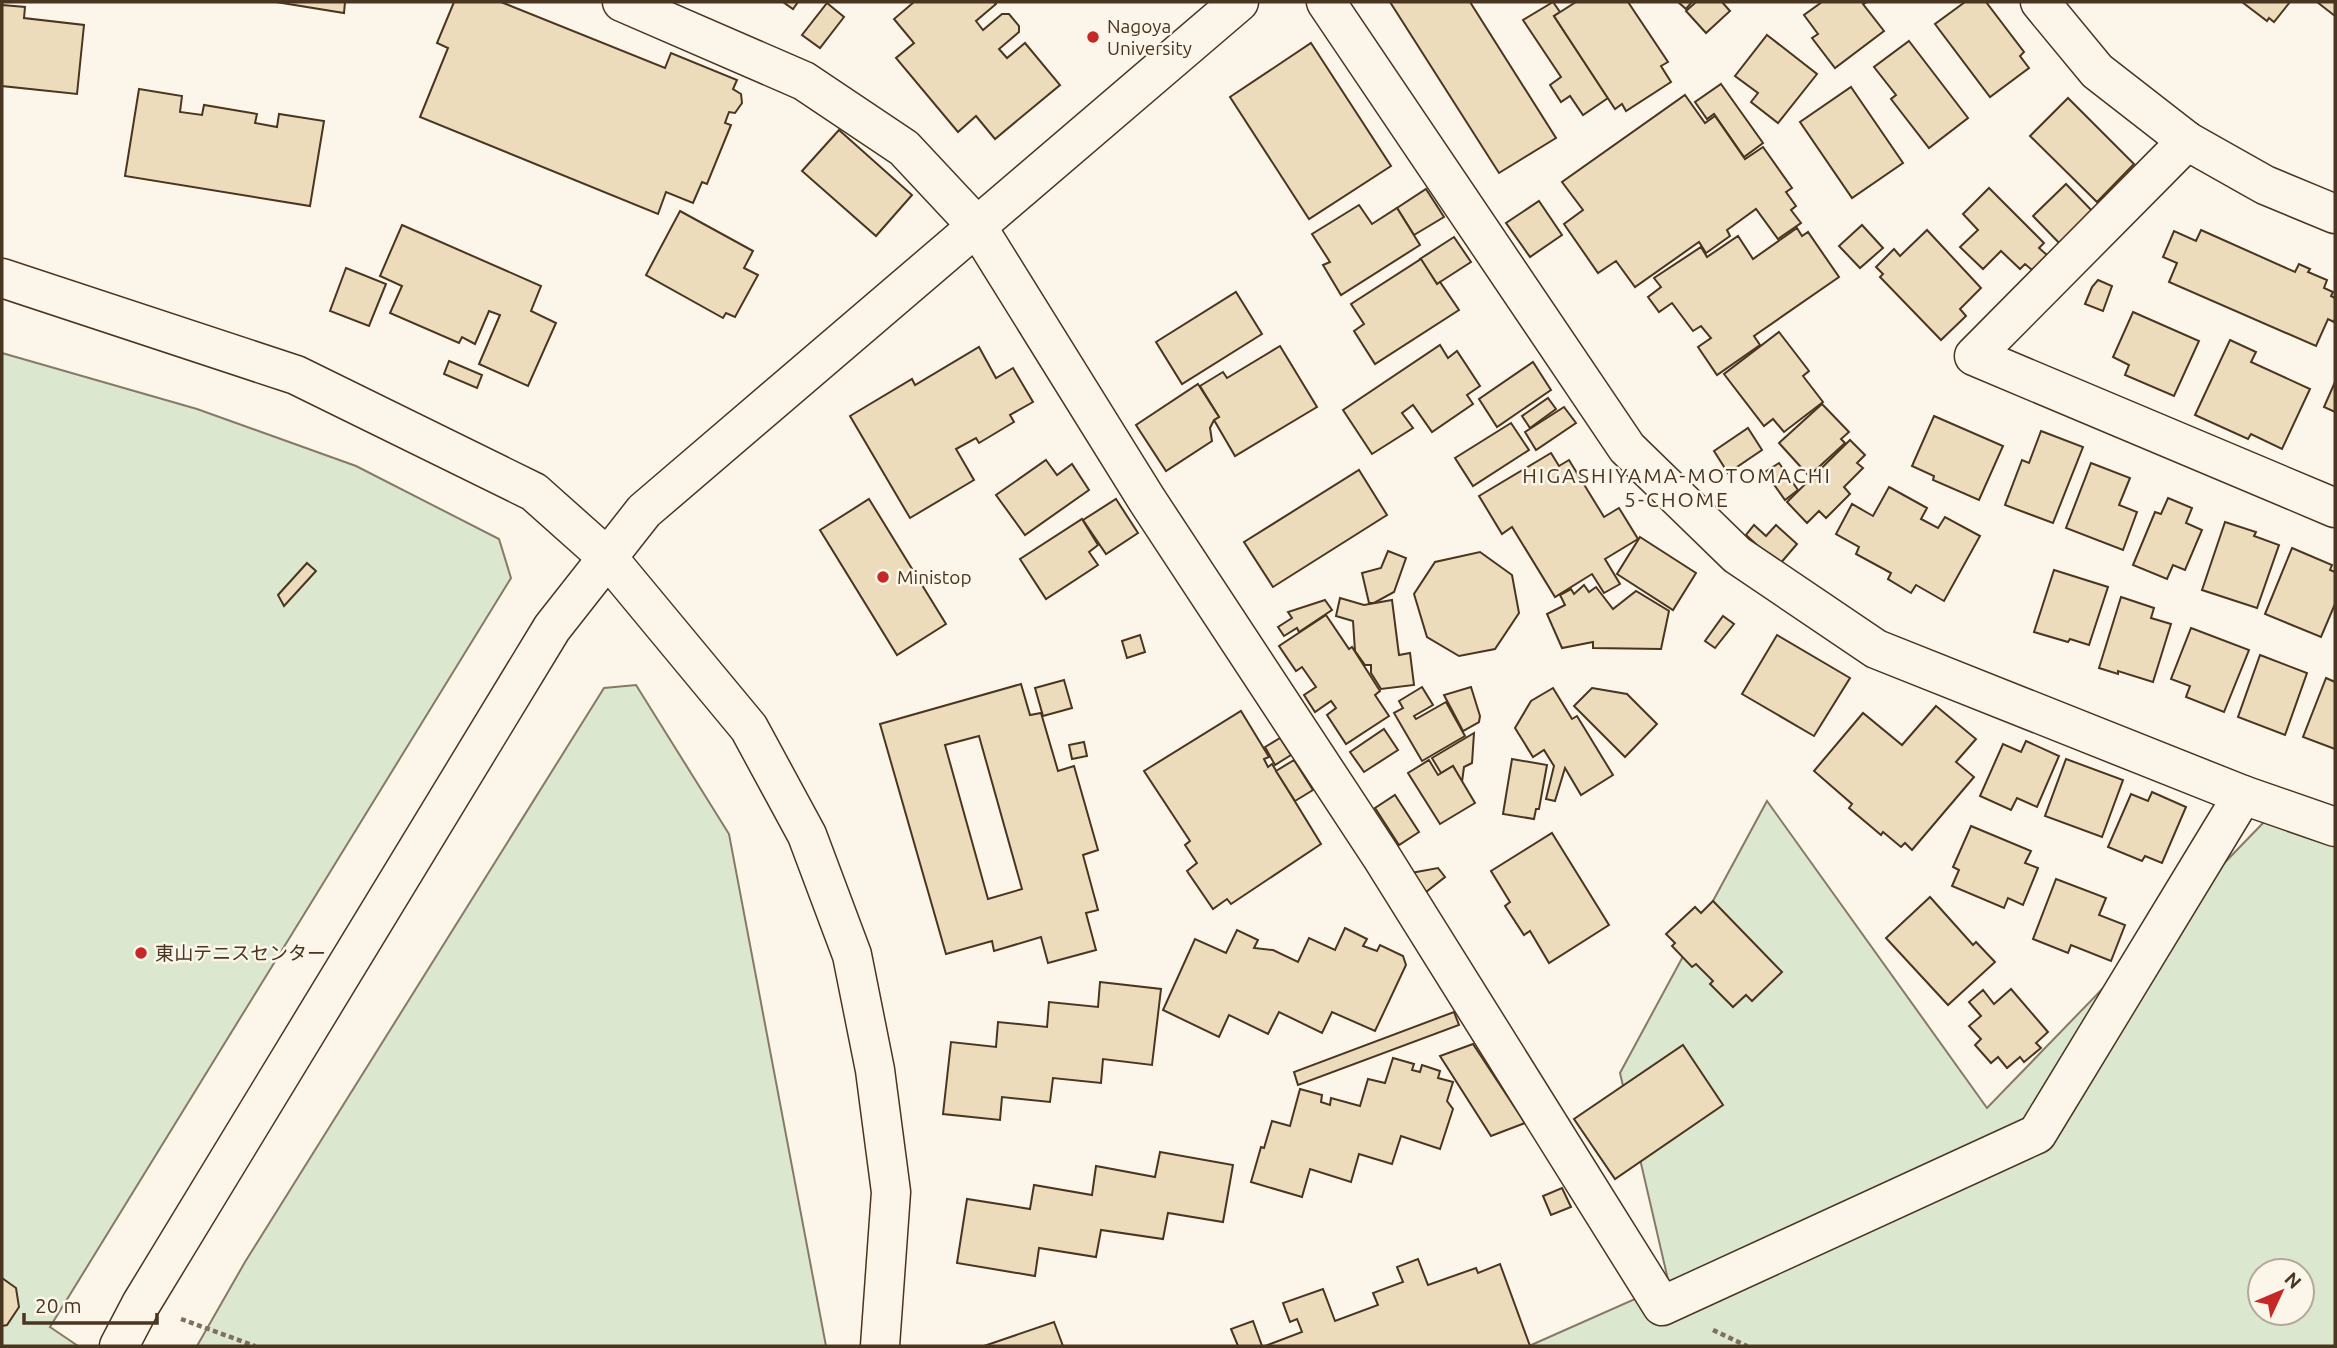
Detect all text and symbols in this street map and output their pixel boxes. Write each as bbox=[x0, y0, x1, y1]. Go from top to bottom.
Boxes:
place label: Nagoya University bbox=[1107, 15, 1192, 59]
marker: Nagoya University bbox=[1085, 29, 1101, 45]
district label: HIGASHIYAMA-MOTOMACHI 5-CHOME bbox=[1522, 463, 1832, 511]
place label: Ministop bbox=[897, 566, 972, 588]
marker: Ministop bbox=[875, 569, 891, 585]
place label: 東山テニスセンター bbox=[155, 942, 326, 964]
marker: 東山テニスセンター bbox=[133, 945, 149, 961]
north arrow bbox=[2246, 1257, 2316, 1327]
text: N bbox=[2280, 1267, 2306, 1293]
scale bar bbox=[24, 1282, 158, 1326]
text: 20 m bbox=[35, 1293, 82, 1317]

